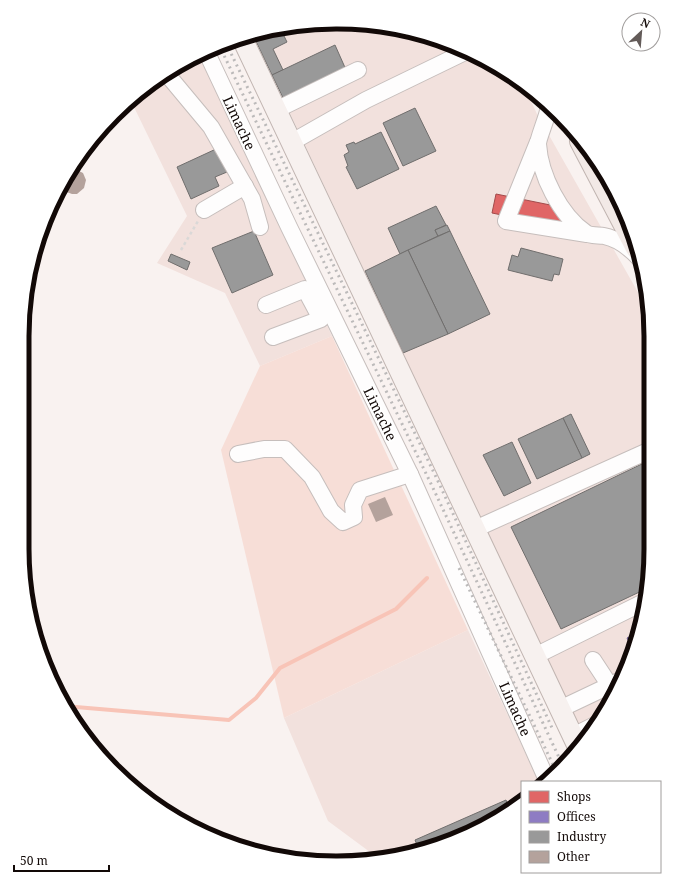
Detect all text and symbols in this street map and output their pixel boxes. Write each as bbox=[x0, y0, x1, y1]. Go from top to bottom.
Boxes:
north arrow bbox=[621, 12, 661, 52]
text: N bbox=[638, 14, 653, 31]
street label: Limache bbox=[219, 93, 260, 153]
street label: Limache bbox=[359, 384, 402, 444]
street label: Limache bbox=[495, 679, 536, 739]
legend bbox=[521, 781, 661, 873]
text: Shops bbox=[557, 788, 591, 805]
text: Offices bbox=[557, 808, 596, 825]
text: Industry bbox=[557, 828, 606, 845]
scale bar bbox=[14, 847, 109, 873]
text: Other bbox=[557, 848, 590, 865]
text: 50 m bbox=[20, 852, 48, 869]

